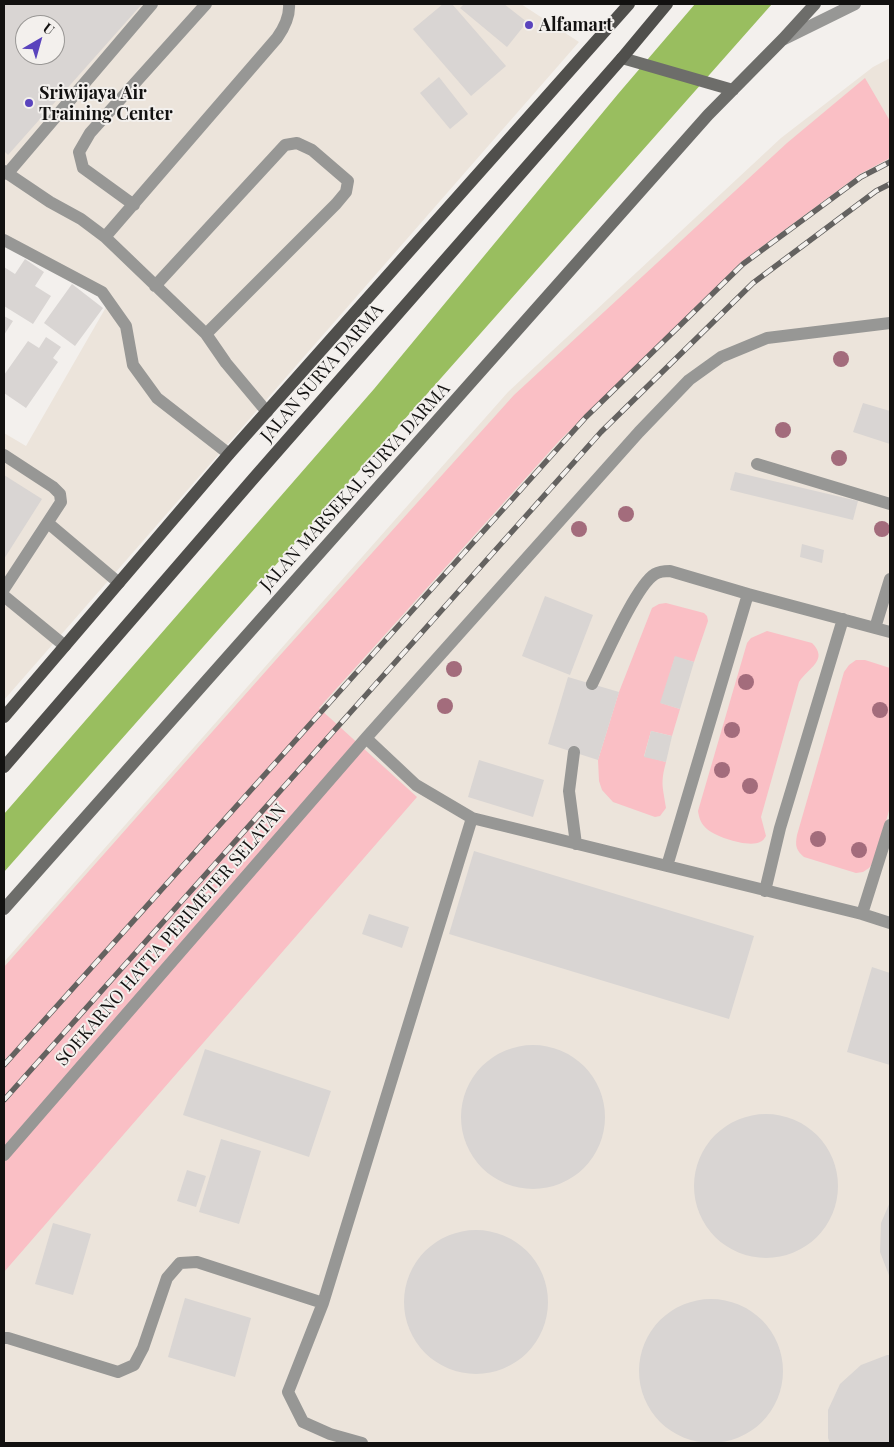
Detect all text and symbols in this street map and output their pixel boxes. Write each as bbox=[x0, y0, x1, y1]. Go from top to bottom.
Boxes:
place label: Alfamart bbox=[539, 14, 613, 36]
north arrow bbox=[15, 15, 65, 65]
text: U bbox=[39, 18, 59, 39]
marker: Alfamart bbox=[523, 19, 535, 31]
place label: Sriwijaya Air Training Center bbox=[39, 82, 173, 125]
marker: Sriwijaya Air Training Center bbox=[23, 97, 35, 109]
street label: JALAN SURYA DARMA bbox=[256, 299, 388, 447]
street label: JALAN MARSEKAL SURYA DARMA bbox=[256, 378, 454, 596]
street label: SOEKARNO HATTA PERIMETER SELATAN bbox=[51, 800, 291, 1070]

